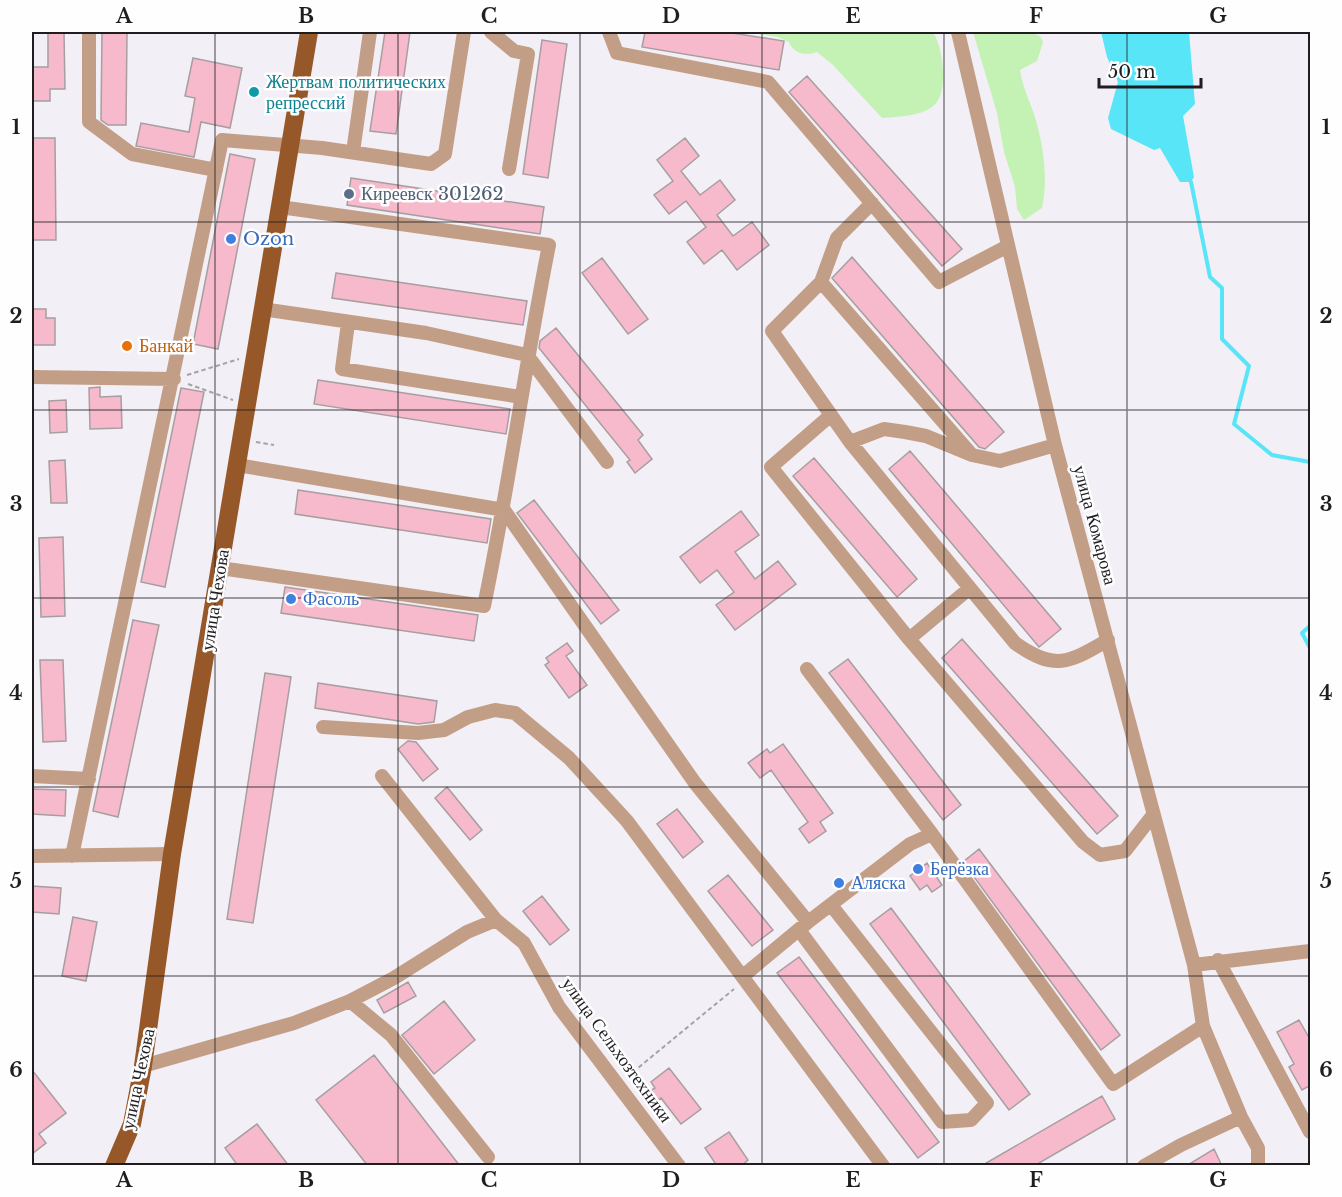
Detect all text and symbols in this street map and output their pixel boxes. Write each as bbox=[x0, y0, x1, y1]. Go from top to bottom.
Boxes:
text: A bbox=[115, 4, 133, 28]
text: B bbox=[298, 4, 314, 28]
text: C bbox=[481, 4, 497, 28]
text: D bbox=[662, 4, 680, 28]
text: E bbox=[845, 4, 861, 28]
text: F bbox=[1029, 4, 1043, 28]
text: G bbox=[1209, 4, 1227, 28]
scale bar bbox=[1099, 51, 1201, 89]
text: 50 m bbox=[1108, 61, 1156, 83]
place label: Жертвам политических репрессий bbox=[266, 71, 446, 114]
marker: Жертвам политических репрессий bbox=[247, 85, 261, 99]
text: 1 bbox=[12, 115, 21, 139]
text: 1 bbox=[1322, 115, 1331, 139]
place label: Киреевск 301262 bbox=[361, 183, 504, 205]
marker: Киреевск 301262 bbox=[342, 187, 356, 201]
place label: Ozon bbox=[243, 228, 294, 250]
marker: Ozon bbox=[224, 232, 238, 246]
text: 2 bbox=[9, 304, 23, 328]
text: 2 bbox=[1319, 304, 1333, 328]
place label: Банкай bbox=[139, 335, 193, 357]
marker: Банкай bbox=[120, 339, 134, 353]
street label: улица Комарова bbox=[1068, 463, 1122, 587]
text: 3 bbox=[10, 492, 22, 516]
text: 3 bbox=[1320, 492, 1332, 516]
street label: улица Чехова bbox=[196, 548, 234, 652]
place label: Фасоль bbox=[303, 588, 359, 610]
marker: Фасоль bbox=[284, 592, 298, 606]
text: 4 bbox=[9, 681, 23, 705]
text: 4 bbox=[1319, 681, 1333, 705]
place label: Берёзка bbox=[930, 858, 989, 880]
marker: Берёзка bbox=[911, 862, 925, 876]
text: 5 bbox=[10, 869, 22, 893]
text: 5 bbox=[1320, 869, 1332, 893]
place label: Аляска bbox=[851, 872, 906, 894]
marker: Аляска bbox=[832, 876, 846, 890]
street label: улица Сельхозтехники bbox=[557, 973, 677, 1127]
street label: улица Чехова bbox=[117, 1027, 159, 1131]
text: 6 bbox=[9, 1058, 23, 1082]
text: 6 bbox=[1319, 1058, 1333, 1082]
text: A bbox=[115, 1168, 133, 1192]
text: B bbox=[298, 1168, 314, 1192]
text: C bbox=[481, 1168, 497, 1192]
text: D bbox=[662, 1168, 680, 1192]
text: E bbox=[845, 1168, 861, 1192]
text: F bbox=[1029, 1168, 1043, 1192]
text: G bbox=[1209, 1168, 1227, 1192]

